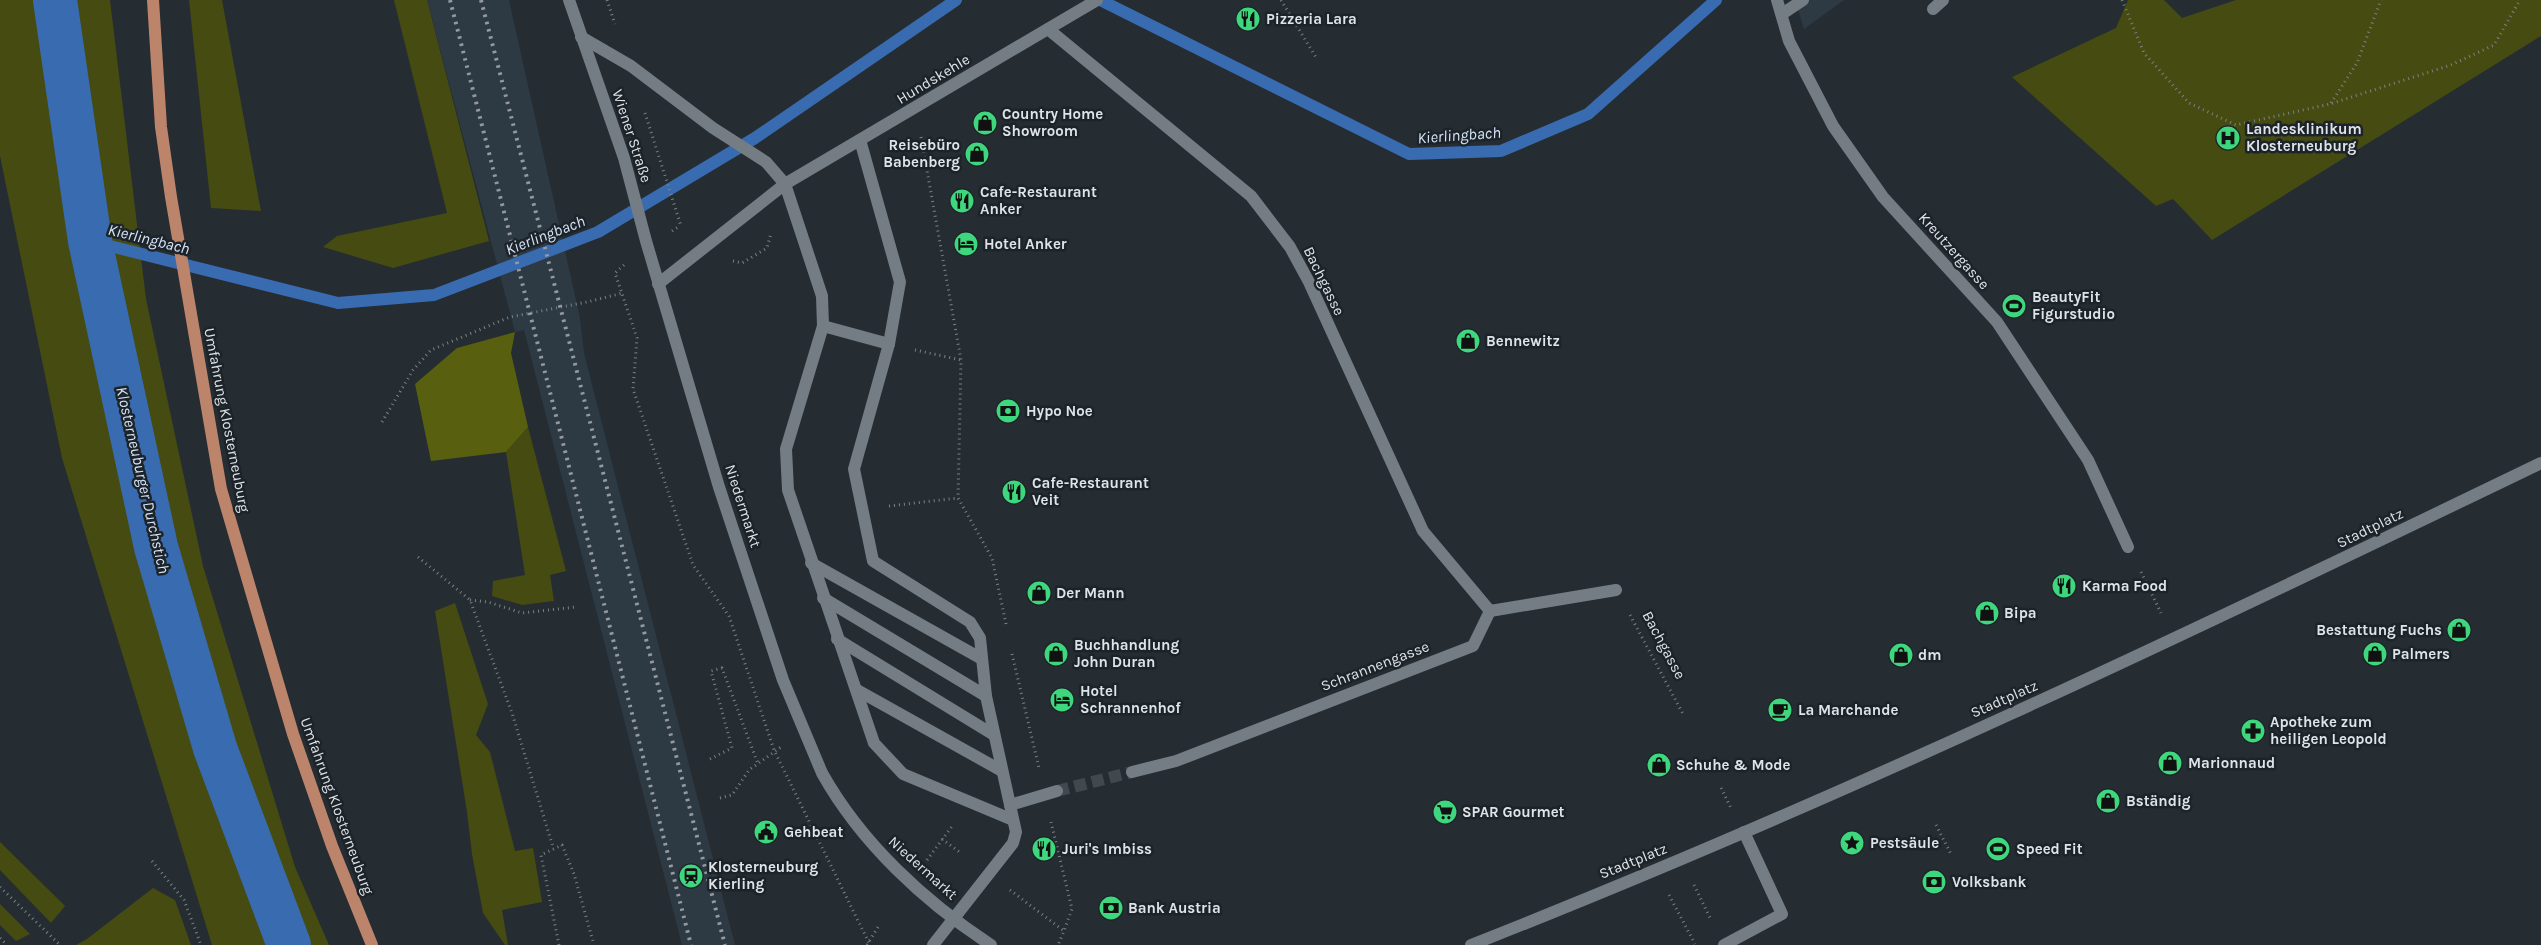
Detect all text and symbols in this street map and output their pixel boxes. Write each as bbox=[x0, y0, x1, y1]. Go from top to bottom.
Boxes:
restaurant icon: Pizzeria Lara bbox=[1235, 6, 1261, 32]
place label: Pizzeria Lara bbox=[1266, 10, 1357, 28]
street label: Hundskehle bbox=[893, 50, 973, 108]
street label: Wiener Straße bbox=[609, 87, 655, 185]
place label: Country Home Showroom bbox=[1002, 105, 1103, 140]
shop icon: Country Home Showroom bbox=[972, 110, 998, 136]
place label: Landesklinikum Klosterneuburg bbox=[2246, 120, 2362, 155]
water label: Kierlingbach bbox=[1417, 123, 1501, 147]
hospital icon: Landesklinikum Klosterneuburg bbox=[2215, 125, 2241, 151]
place label: Reisebüro Babenberg bbox=[883, 136, 960, 171]
shop icon: Reisebüro Babenberg bbox=[964, 141, 990, 167]
place label: Cafe-Restaurant Anker bbox=[980, 183, 1097, 218]
restaurant icon: Cafe-Restaurant Anker bbox=[949, 188, 975, 214]
street label: Kreutzergasse bbox=[1915, 209, 1993, 293]
water label: Kierlingbach bbox=[503, 211, 587, 259]
water label: Kierlingbach bbox=[106, 220, 192, 258]
hotel icon: Hotel Anker bbox=[953, 231, 979, 257]
place label: Hotel Anker bbox=[984, 235, 1067, 253]
street label: Bachgasse bbox=[1300, 244, 1348, 318]
place label: BeautyFit Figurstudio bbox=[2032, 288, 2115, 323]
sports icon: BeautyFit Figurstudio bbox=[2001, 293, 2027, 319]
street label: Umfahrung Klosterneuburg bbox=[200, 326, 254, 514]
shop icon: Bennewitz bbox=[1455, 328, 1481, 354]
place label: Bennewitz bbox=[1486, 332, 1560, 350]
water label: Klosterneuburger Durchstich bbox=[112, 385, 174, 575]
bank icon: Hypo Noe bbox=[995, 398, 1021, 424]
place label: Hypo Noe bbox=[1026, 402, 1093, 420]
street label: Niedermarkt bbox=[721, 462, 765, 550]
place label: Cafe-Restaurant Veit bbox=[1032, 474, 1149, 509]
restaurant icon: Cafe-Restaurant Veit bbox=[1001, 479, 1027, 505]
street label: Stadtplatz bbox=[2334, 504, 2406, 552]
restaurant icon: Karma Food bbox=[2051, 573, 2077, 599]
place label: Karma Food bbox=[2082, 577, 2167, 595]
shop icon: Der Mann bbox=[1026, 580, 1052, 606]
place label: Der Mann bbox=[1056, 584, 1125, 602]
shop icon: Bipa bbox=[1974, 600, 2000, 626]
place label: Bipa bbox=[2004, 604, 2037, 622]
street label: Bachgasse bbox=[1639, 608, 1689, 682]
shop icon: Bestattung Fuchs bbox=[2446, 617, 2472, 643]
place label: Bestattung Fuchs bbox=[2316, 621, 2442, 639]
place label: Buchhandlung John Duran bbox=[1074, 636, 1179, 671]
street label: Schrannengasse bbox=[1318, 637, 1432, 695]
shop icon: Buchhandlung John Duran bbox=[1043, 641, 1069, 667]
shop icon: Palmers bbox=[2362, 641, 2388, 667]
shop icon: dm bbox=[1888, 642, 1914, 668]
place label: Palmers bbox=[2392, 645, 2450, 663]
place label: dm bbox=[1918, 646, 1941, 664]
street label: Stadtplatz bbox=[1968, 676, 2040, 722]
place label: Hotel Schrannenhof bbox=[1080, 682, 1181, 717]
hotel icon: Hotel Schrannenhof bbox=[1049, 687, 1075, 713]
cafe icon: La Marchande bbox=[1767, 697, 1793, 723]
place label: La Marchande bbox=[1798, 701, 1898, 719]
place label: Apotheke zum heiligen Leopold bbox=[2270, 713, 2387, 748]
street label: Umfahrung Klosterneuburg bbox=[296, 715, 378, 898]
pharmacy icon: Apotheke zum heiligen Leopold bbox=[2240, 718, 2266, 744]
shop icon: Marionnaud bbox=[2157, 750, 2183, 776]
shop icon: Schuhe & Mode bbox=[1646, 752, 1672, 778]
place label: Marionnaud bbox=[2188, 754, 2275, 772]
place label: Schuhe & Mode bbox=[1676, 756, 1790, 774]
shop icon: Bständig bbox=[2095, 788, 2121, 814]
place label: Bständig bbox=[2126, 792, 2191, 810]
supermarket icon: SPAR Gourmet bbox=[1432, 799, 1458, 825]
place label: SPAR Gourmet bbox=[1462, 803, 1565, 821]
public building icon: Gehbeat bbox=[753, 819, 779, 845]
place label: Gehbeat bbox=[784, 823, 843, 841]
place icon: Pestsäule bbox=[1839, 830, 1865, 856]
street label: Niedermarkt bbox=[885, 832, 961, 904]
place label: Pestsäule bbox=[1870, 834, 1939, 852]
restaurant icon: Juri's Imbiss bbox=[1031, 836, 1057, 862]
sports icon: Speed Fit bbox=[1985, 836, 2011, 862]
street label: Stadtplatz bbox=[1596, 839, 1670, 883]
place label: Juri's Imbiss bbox=[1062, 840, 1152, 858]
place label: Speed Fit bbox=[2016, 840, 2083, 858]
place label: Klosterneuburg Kierling bbox=[708, 858, 819, 893]
station icon: Klosterneuburg Kierling bbox=[678, 863, 704, 889]
bank icon: Volksbank bbox=[1921, 869, 1947, 895]
place label: Volksbank bbox=[1952, 873, 2027, 891]
bank icon: Bank Austria bbox=[1098, 895, 1124, 921]
place label: Bank Austria bbox=[1128, 899, 1221, 917]

